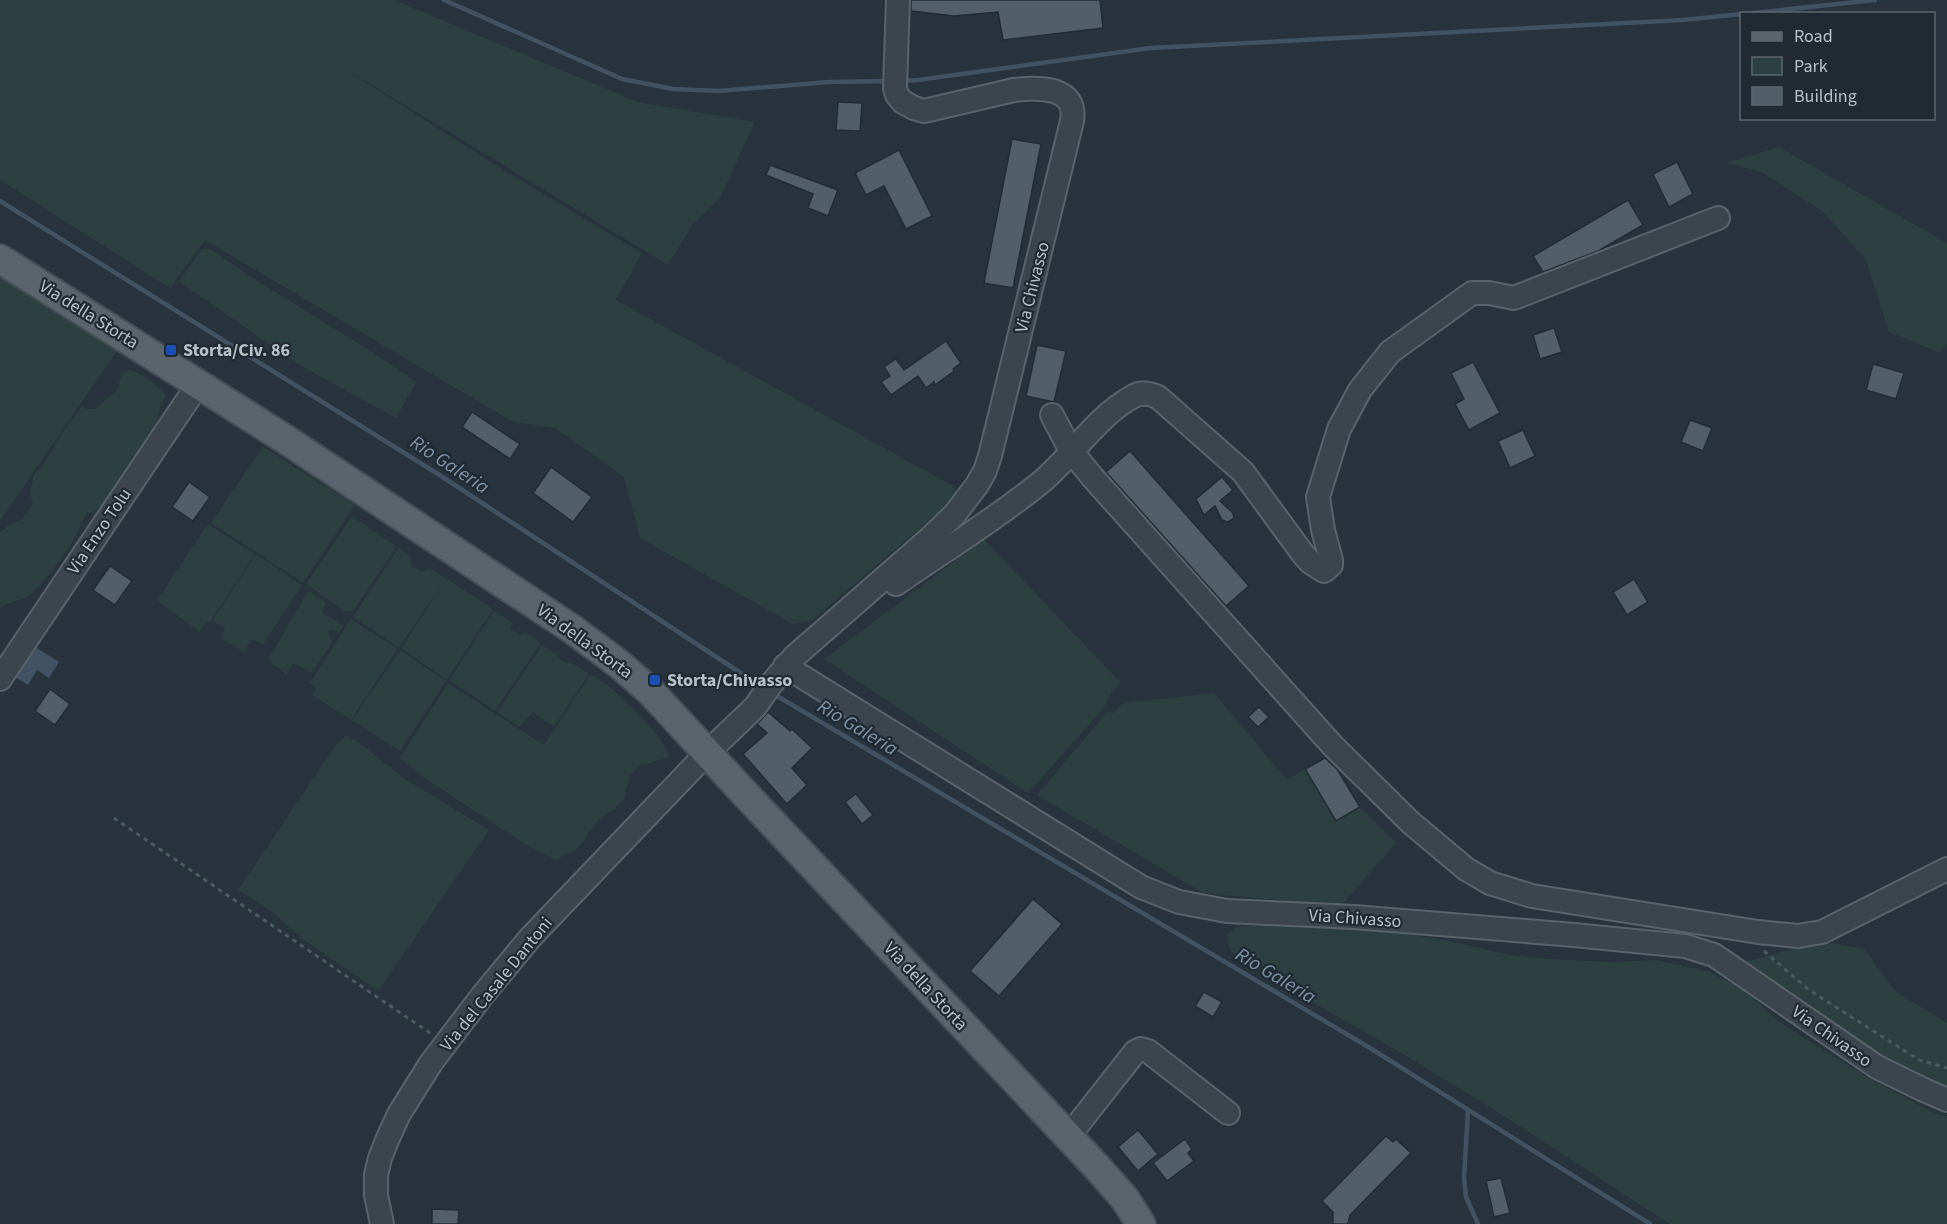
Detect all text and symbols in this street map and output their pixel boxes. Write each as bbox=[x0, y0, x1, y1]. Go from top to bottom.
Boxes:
legend bbox=[1740, 12, 1935, 120]
text: Road bbox=[1794, 24, 1833, 49]
text: Park bbox=[1794, 54, 1828, 79]
text: Building bbox=[1794, 84, 1857, 109]
street label: Via Chivasso bbox=[1009, 239, 1056, 335]
street label: Via della Storta bbox=[34, 274, 143, 355]
place label: Storta/Civ. 86 bbox=[183, 338, 290, 363]
marker: Storta/Civ. 86 bbox=[164, 343, 178, 357]
water label: Rio Galeria bbox=[404, 429, 495, 501]
street label: Via Enzo Tolu bbox=[61, 483, 137, 579]
street label: Via della Storta bbox=[532, 598, 638, 685]
place label: Storta/Chivasso bbox=[667, 668, 792, 693]
marker: Storta/Chivasso bbox=[648, 673, 662, 687]
water label: Rio Galeria bbox=[812, 693, 903, 763]
street label: Via Chivasso bbox=[1308, 903, 1402, 934]
street label: Via del Casale Dantoni bbox=[434, 912, 558, 1057]
street label: Via della Storta bbox=[878, 937, 973, 1036]
water label: Rio Galeria bbox=[1230, 941, 1321, 1011]
street label: Via Chivasso bbox=[1787, 1000, 1877, 1073]

